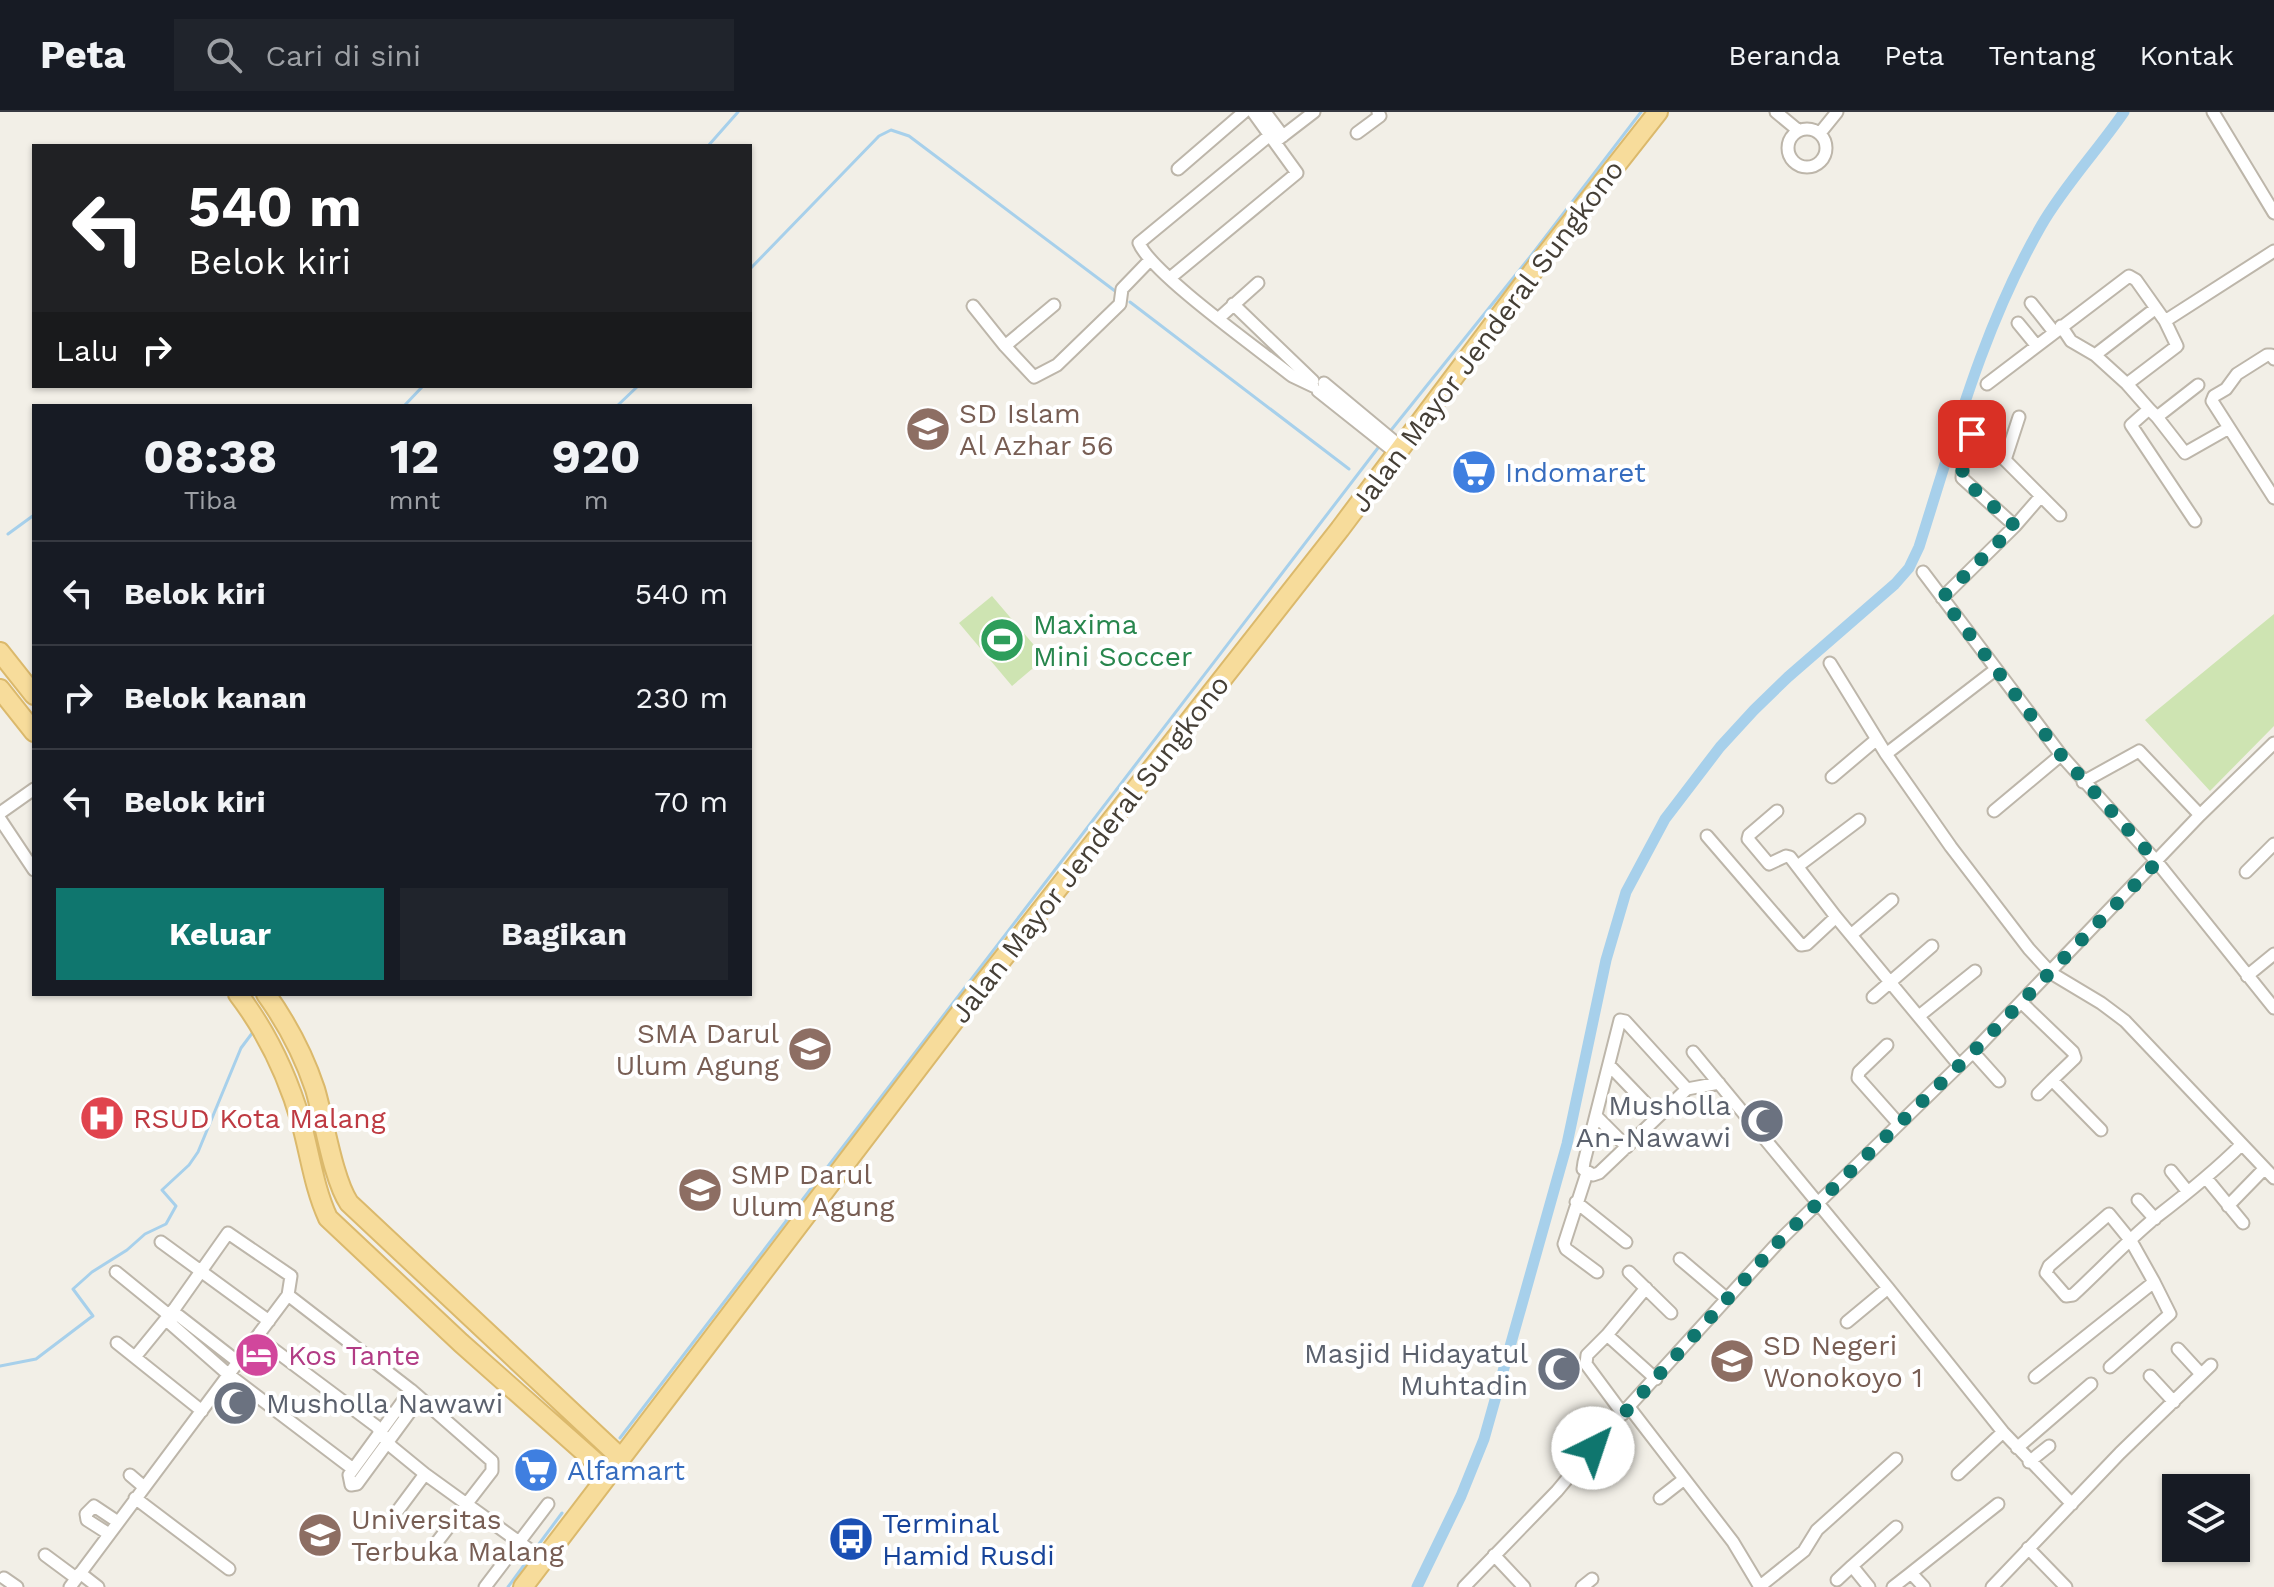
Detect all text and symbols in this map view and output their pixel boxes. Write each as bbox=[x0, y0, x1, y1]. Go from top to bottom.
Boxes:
search box bbox=[174, 19, 734, 91]
text: Peta bbox=[40, 33, 126, 77]
icon: search bbox=[202, 33, 246, 77]
text: Cari di sini bbox=[266, 38, 421, 73]
text: Beranda bbox=[1728, 39, 1840, 72]
text: Peta bbox=[1884, 39, 1944, 72]
text: Tentang bbox=[1988, 39, 2095, 72]
text: Kontak bbox=[2139, 39, 2234, 72]
street label: Jalan Mayor Jenderal Sungkono bbox=[1344, 153, 1630, 519]
text: 540 m bbox=[188, 174, 362, 240]
icon: left bbox=[56, 176, 160, 280]
text: Belok kiri bbox=[188, 241, 351, 283]
icon: right bbox=[135, 328, 179, 372]
text: Lalu bbox=[56, 333, 119, 368]
place label: SD Islam Al Azhar 56 bbox=[959, 397, 1114, 462]
pin bbox=[1938, 400, 2006, 468]
school or university icon: SD Islam Al Azhar 56 bbox=[904, 405, 952, 453]
icon: arrive bbox=[1950, 412, 1994, 456]
text: 08:38 bbox=[143, 428, 277, 485]
text: 12 bbox=[390, 428, 439, 485]
text: 920 bbox=[552, 428, 641, 485]
supermarket icon: Indomaret bbox=[1450, 448, 1498, 496]
place label: Indomaret bbox=[1505, 456, 1646, 489]
text: Tiba bbox=[184, 485, 237, 515]
text: mnt bbox=[389, 485, 440, 515]
text: m bbox=[584, 485, 609, 515]
icon: left bbox=[56, 571, 100, 615]
text: Belok kiri bbox=[124, 576, 266, 611]
text: 540 m bbox=[635, 576, 728, 611]
place label: Maxima Mini Soccer bbox=[1033, 608, 1192, 673]
sports icon: Maxima Mini Soccer bbox=[978, 616, 1026, 664]
street label: Jalan Mayor Jenderal Sungkono bbox=[944, 668, 1236, 1030]
icon: right bbox=[56, 675, 100, 719]
text: Belok kanan bbox=[124, 680, 307, 715]
text: 230 m bbox=[636, 680, 728, 715]
icon: left bbox=[56, 779, 100, 823]
text: Belok kiri bbox=[124, 784, 266, 819]
text: 70 m bbox=[654, 784, 728, 819]
button: Keluar bbox=[56, 888, 384, 980]
button: Bagikan bbox=[400, 888, 728, 980]
place label: SMA Darul Ulum Agung bbox=[616, 1017, 779, 1082]
school or university icon: SMA Darul Ulum Agung bbox=[786, 1025, 834, 1073]
place label: Musholla An-Nawawi bbox=[1575, 1089, 1731, 1154]
hospital icon: RSUD Kota Malang bbox=[78, 1094, 126, 1142]
mosque icon: Musholla An-Nawawi bbox=[1738, 1097, 1786, 1145]
place label: RSUD Kota Malang bbox=[133, 1102, 386, 1135]
place label: SMP Darul Ulum Agung bbox=[731, 1158, 895, 1223]
school or university icon: SMP Darul Ulum Agung bbox=[676, 1166, 724, 1214]
place label: SD Negeri Wonokoyo 1 bbox=[1763, 1329, 1923, 1394]
hotel icon: Kos Tante bbox=[233, 1331, 281, 1379]
place label: Masjid Hidayatul Muhtadin bbox=[1304, 1337, 1528, 1402]
school or university icon: SD Negeri Wonokoyo 1 bbox=[1708, 1337, 1756, 1385]
place label: Kos Tante bbox=[288, 1339, 421, 1372]
mosque icon: Masjid Hidayatul Muhtadin bbox=[1535, 1345, 1583, 1393]
mosque icon: Musholla Nawawi bbox=[211, 1379, 259, 1427]
place label: Musholla Nawawi bbox=[266, 1387, 503, 1420]
position arrow bbox=[1551, 1406, 1635, 1490]
supermarket icon: Alfamart bbox=[512, 1446, 560, 1494]
place label: Alfamart bbox=[567, 1454, 685, 1487]
map controls bbox=[2162, 1474, 2250, 1562]
button: layers bbox=[2162, 1474, 2250, 1562]
place label: Universitas Terbuka Malang bbox=[351, 1503, 564, 1568]
place label: Terminal Hamid Rusdi bbox=[882, 1507, 1055, 1572]
school or university icon: Universitas Terbuka Malang bbox=[296, 1511, 344, 1559]
bus stop icon: Terminal Hamid Rusdi bbox=[827, 1515, 875, 1563]

